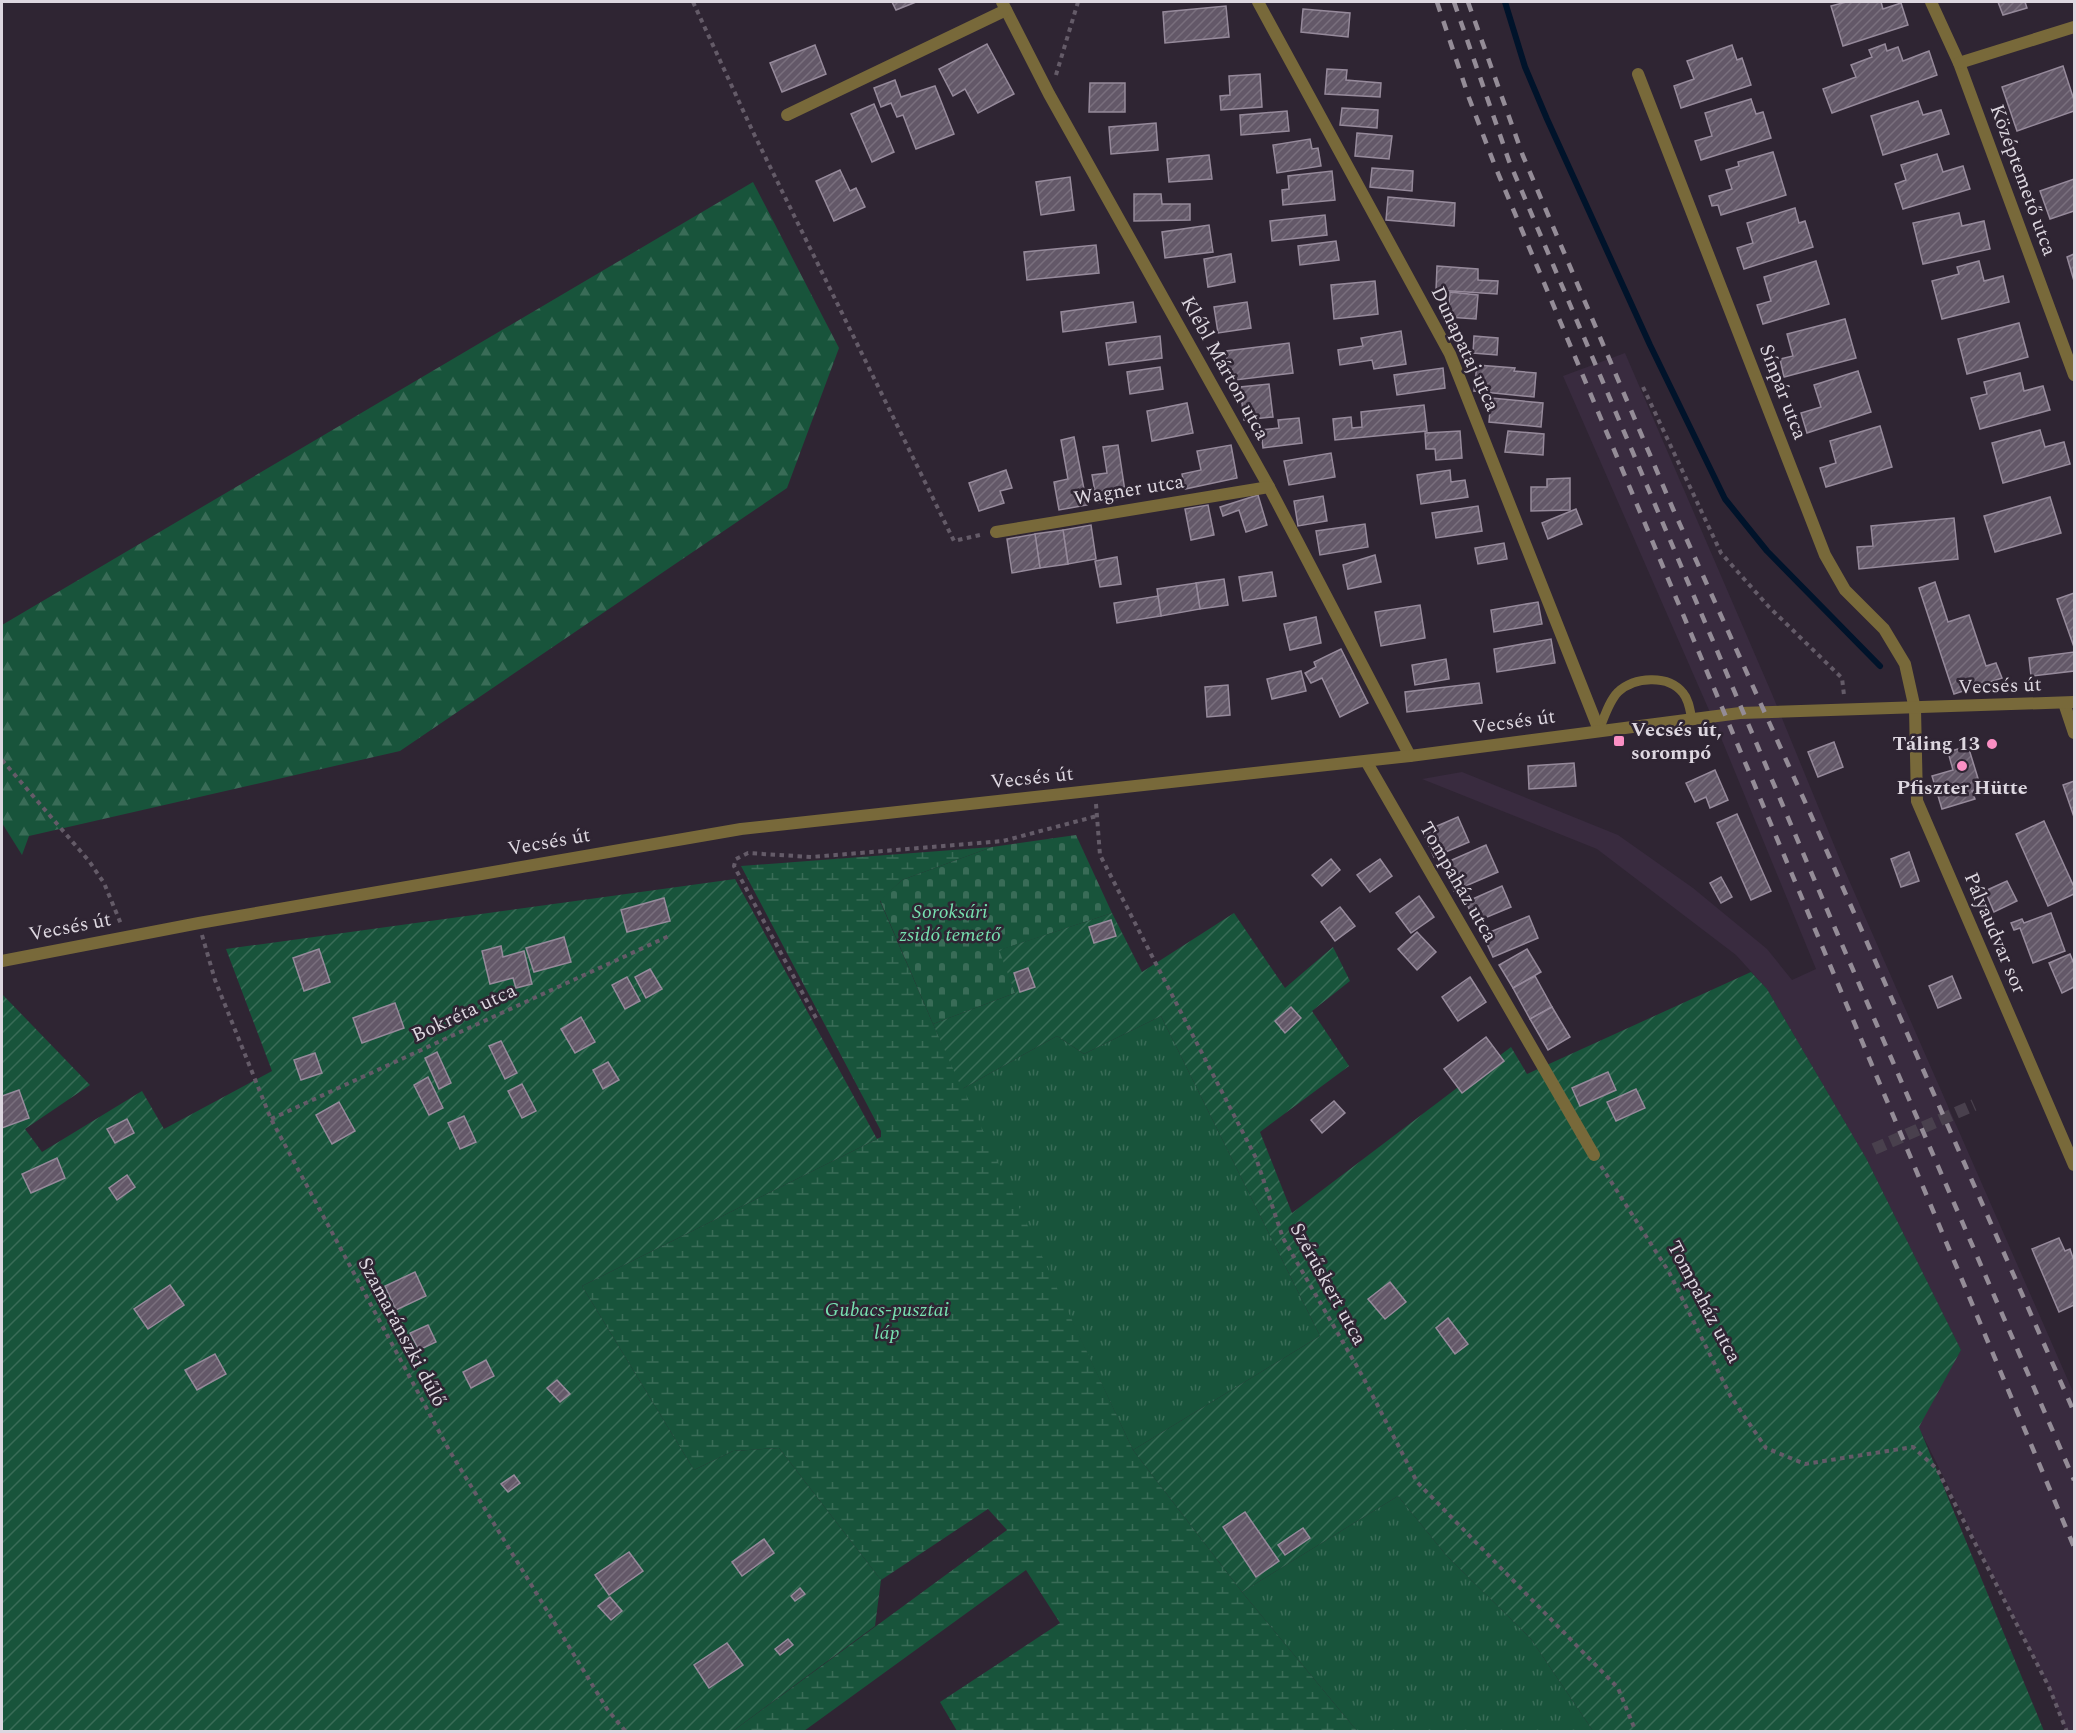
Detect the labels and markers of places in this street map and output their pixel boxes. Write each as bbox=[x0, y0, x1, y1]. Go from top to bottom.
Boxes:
place label: Vecsés út, sorompó bbox=[1631, 715, 1722, 768]
place label: Táling 13 bbox=[1893, 729, 1980, 759]
marker: Vecsés út, sorompó bbox=[1612, 734, 1626, 748]
marker: Táling 13 bbox=[1985, 737, 1999, 751]
marker: Pfiszter Hütte bbox=[1955, 759, 1969, 773]
place label: Pfiszter Hütte bbox=[1896, 773, 2028, 803]

